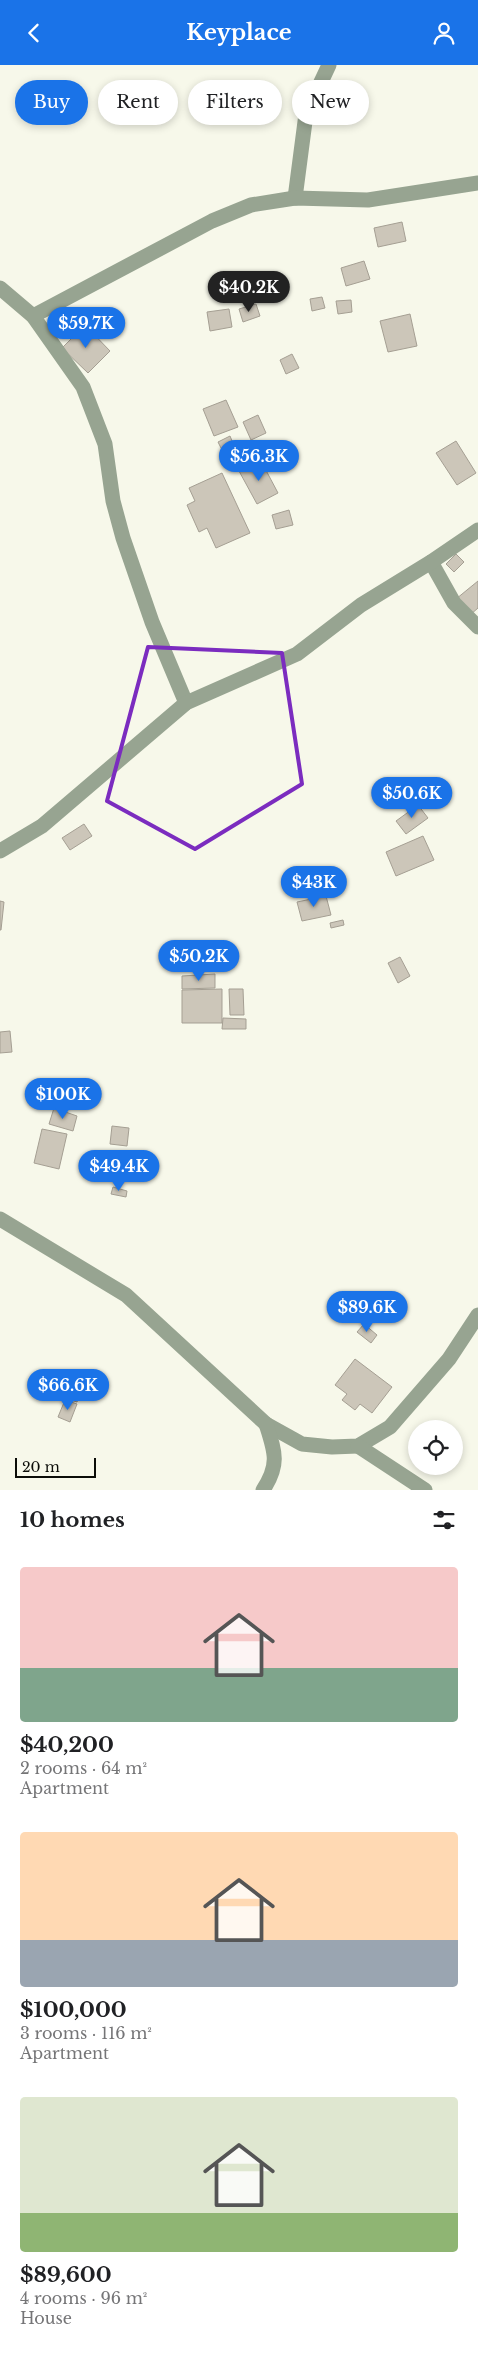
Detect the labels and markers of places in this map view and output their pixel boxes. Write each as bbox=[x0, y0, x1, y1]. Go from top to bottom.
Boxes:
pin: $40.2K bbox=[208, 271, 290, 313]
pin: $59.7K bbox=[45, 307, 127, 349]
pin: $56.3K bbox=[218, 439, 300, 482]
pin: $50.6K bbox=[371, 777, 453, 819]
pin: $43K bbox=[284, 865, 344, 908]
pin: $50.2K bbox=[158, 939, 240, 982]
pin: $100K bbox=[28, 1077, 98, 1120]
pin: $49.4K bbox=[78, 1149, 160, 1192]
pin: $89.6K bbox=[326, 1291, 408, 1333]
pin: $66.6K bbox=[27, 1369, 109, 1411]

